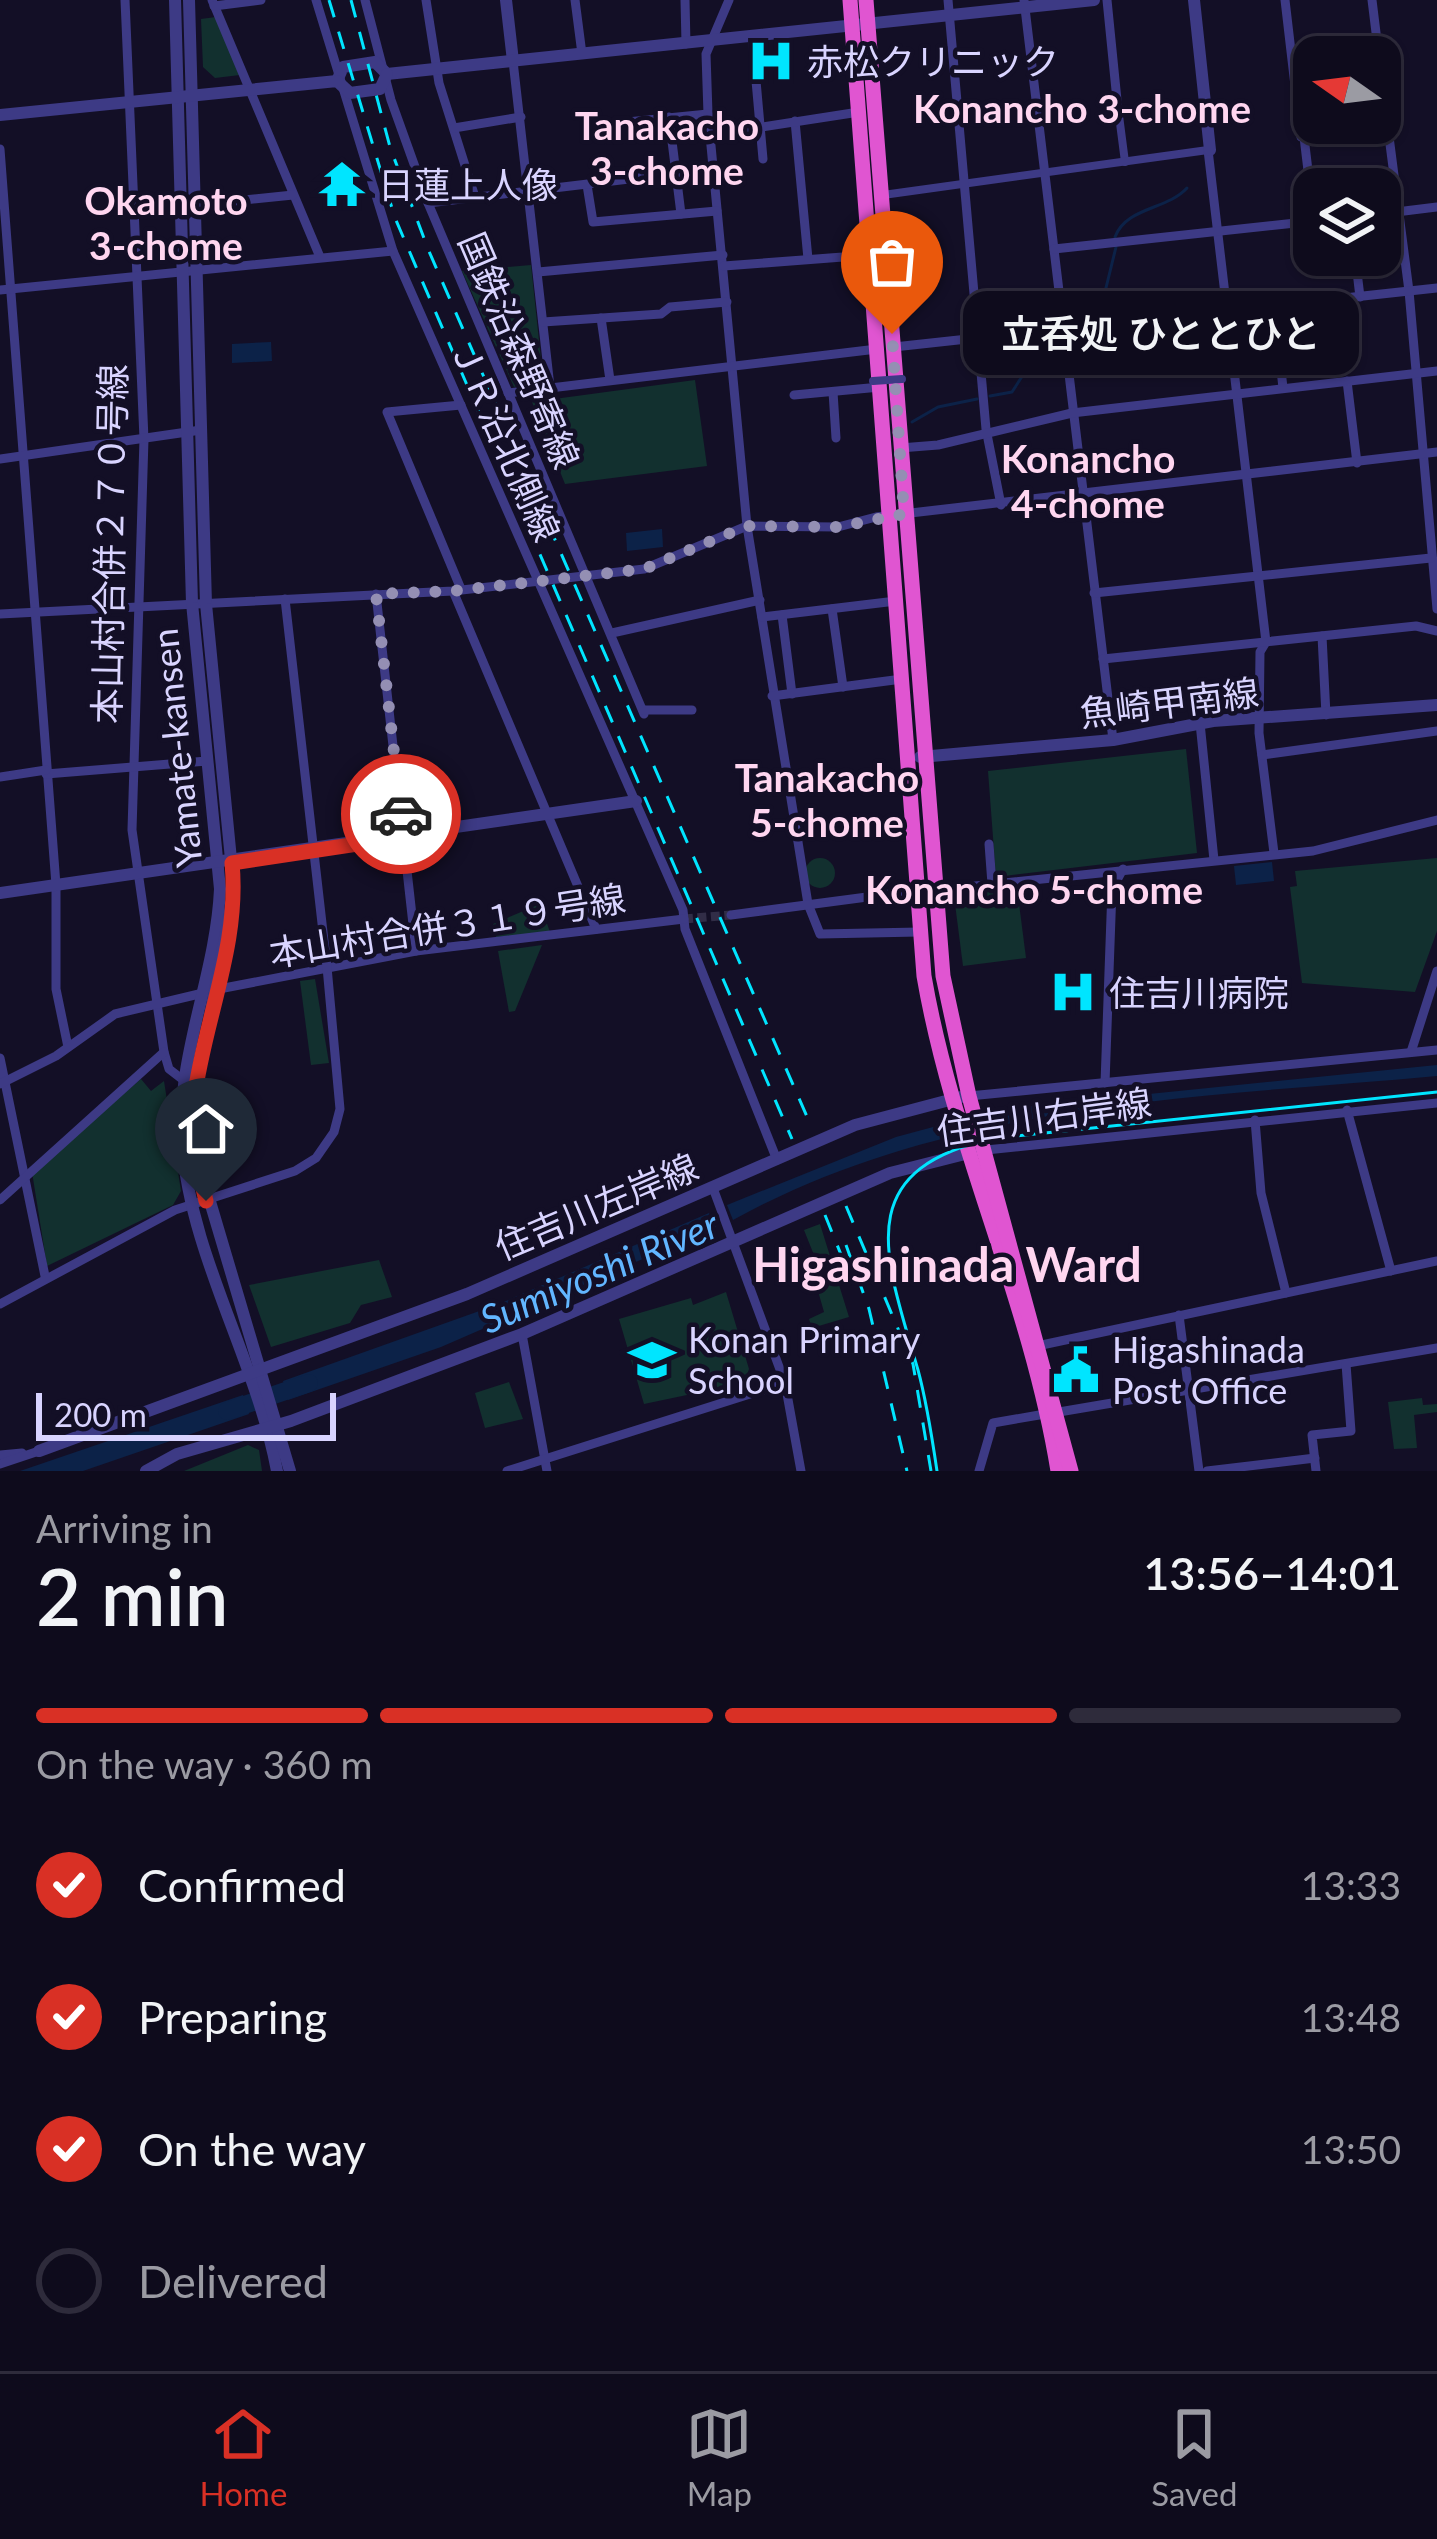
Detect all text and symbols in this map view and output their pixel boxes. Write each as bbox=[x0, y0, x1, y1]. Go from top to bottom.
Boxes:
hospital icon: 赤松クリニック bbox=[746, 36, 796, 86]
north arrow bbox=[1293, 36, 1401, 144]
map controls bbox=[1293, 36, 1401, 276]
place label: 赤松クリニック bbox=[807, 39, 1059, 83]
district label: Konancho 3-chome bbox=[913, 85, 1251, 131]
district label: Tanakacho 3-chome bbox=[575, 102, 759, 193]
temple icon: 日蓮上人像 bbox=[317, 159, 367, 209]
place label: 日蓮上人像 bbox=[378, 162, 558, 206]
button: layers bbox=[1293, 168, 1401, 276]
district label: Okamoto 3-chome bbox=[84, 177, 248, 268]
pin bbox=[841, 211, 943, 334]
street label: 国鉄沿森野寄線 bbox=[451, 225, 589, 475]
icon: bag bbox=[859, 229, 925, 295]
callout: 立呑処 ひととひと bbox=[964, 292, 1360, 376]
text: 立呑処 ひととひと bbox=[1001, 310, 1321, 356]
street label: ＪＲ沿北側線 bbox=[442, 332, 570, 548]
street label: 本山村合併２７０号線 bbox=[84, 364, 134, 724]
district label: Konancho 4-chome bbox=[1001, 435, 1175, 526]
street label: Yamate-kansen bbox=[142, 626, 210, 870]
street label: 魚崎甲南線 bbox=[1077, 669, 1261, 735]
courier bbox=[341, 754, 461, 874]
district label: Tanakacho 5-chome bbox=[735, 754, 919, 845]
icon: car bbox=[368, 781, 434, 847]
district label: Konancho 5-chome bbox=[865, 866, 1203, 912]
street label: 本山村合併３１９号線 bbox=[266, 875, 628, 975]
hospital icon: 住吉川病院 bbox=[1048, 967, 1098, 1017]
place label: 住吉川病院 bbox=[1109, 970, 1289, 1014]
pin bbox=[155, 1078, 257, 1201]
street label: 住吉川右岸線 bbox=[934, 1079, 1154, 1153]
icon: home bbox=[173, 1096, 239, 1162]
street label: 住吉川左岸線 bbox=[488, 1144, 704, 1268]
water label: Sumiyoshi River bbox=[473, 1200, 726, 1342]
district label: Higashinada Ward bbox=[752, 1235, 1142, 1292]
place label: Konan Primary School bbox=[688, 1317, 921, 1402]
place label: Higashinada Post Office bbox=[1112, 1327, 1305, 1412]
school or university icon: Konan Primary School bbox=[627, 1335, 677, 1385]
public building icon: Higashinada Post Office bbox=[1051, 1345, 1101, 1395]
scale bar bbox=[36, 1387, 336, 1440]
text: 200 m bbox=[54, 1394, 147, 1434]
text: Arriving in bbox=[36, 1505, 213, 1551]
text: 13:56–14:01 bbox=[1143, 1546, 1401, 1600]
text: 2 min bbox=[36, 1549, 229, 1643]
text: On the way · 360 m bbox=[36, 1741, 373, 1787]
icon: check bbox=[36, 1852, 102, 1918]
text: Confirmed bbox=[138, 1858, 346, 1912]
text: 13:33 bbox=[1301, 1862, 1401, 1908]
icon: check bbox=[36, 1984, 102, 2050]
text: Preparing bbox=[138, 1990, 327, 2044]
text: 13:48 bbox=[1301, 1994, 1401, 2040]
icon: check bbox=[36, 2116, 102, 2182]
text: On the way bbox=[138, 2122, 366, 2176]
text: 13:50 bbox=[1301, 2126, 1401, 2172]
text: Delivered bbox=[138, 2254, 328, 2308]
tab: Home bbox=[199, 2401, 287, 2513]
tab: Map bbox=[686, 2401, 752, 2513]
tab: Saved bbox=[1151, 2401, 1238, 2513]

